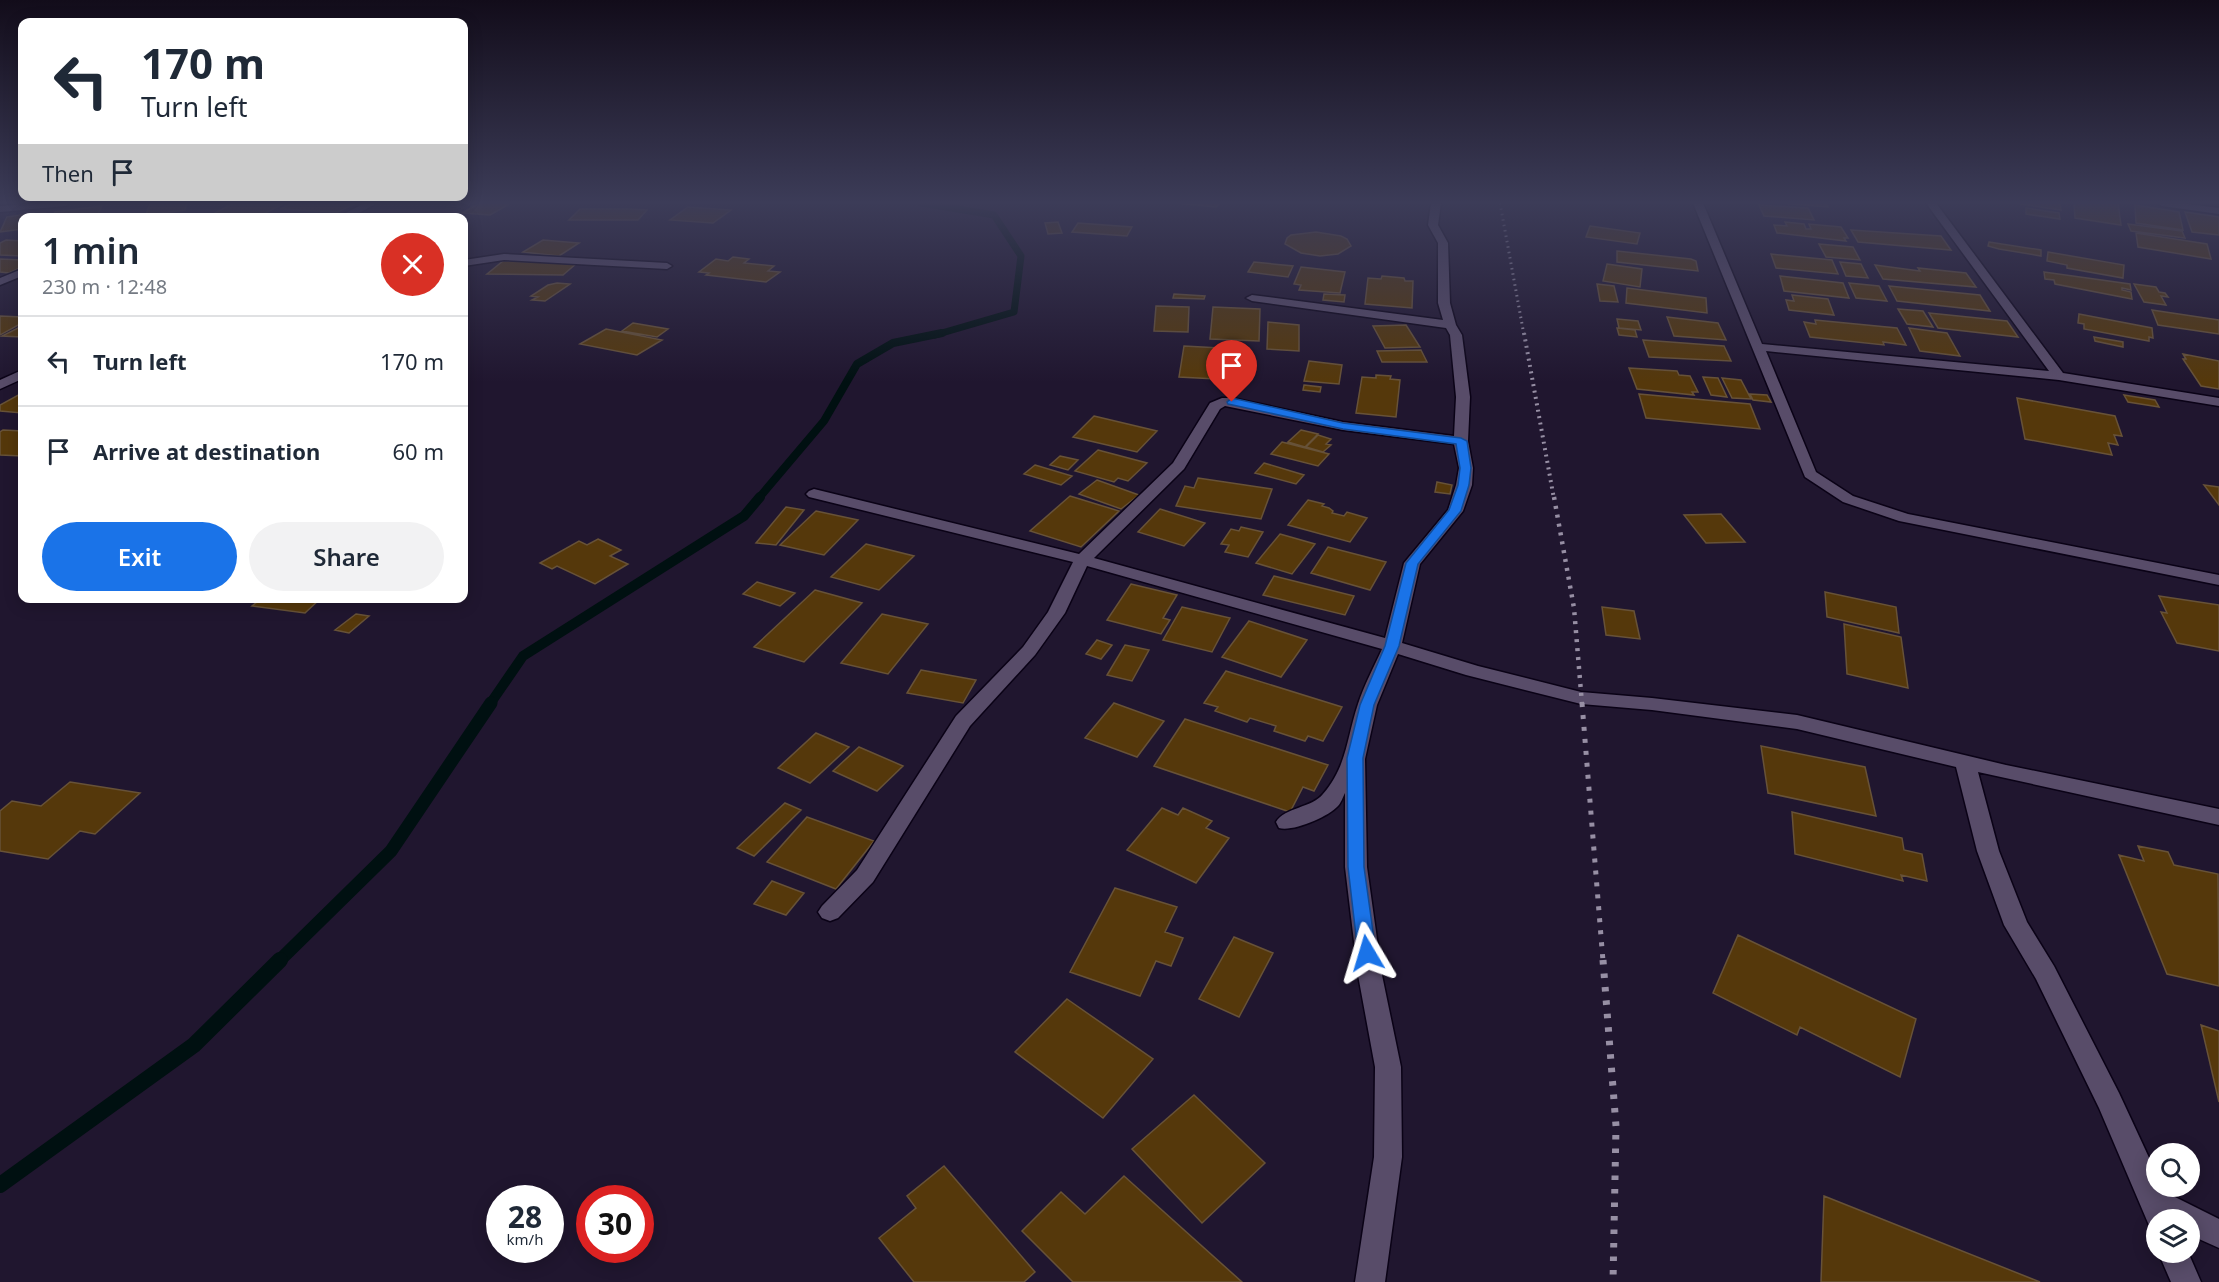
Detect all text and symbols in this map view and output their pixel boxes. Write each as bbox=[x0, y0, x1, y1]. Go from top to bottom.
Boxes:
text: 170 m bbox=[141, 34, 265, 91]
icon: left bbox=[42, 42, 120, 120]
text: Turn left bbox=[141, 88, 247, 125]
icon: arrive bbox=[106, 156, 139, 189]
text: Then bbox=[42, 158, 94, 188]
text: 1 min bbox=[42, 226, 140, 275]
button: close bbox=[381, 233, 444, 296]
text: 230 m · 12:48 bbox=[42, 273, 167, 300]
pin bbox=[1206, 340, 1257, 402]
icon: left bbox=[42, 345, 75, 378]
text: Turn left bbox=[93, 346, 187, 376]
text: 170 m bbox=[380, 346, 444, 376]
icon: arrive bbox=[1215, 349, 1248, 382]
icon: arrive bbox=[42, 435, 75, 468]
text: Arrive at destination bbox=[93, 436, 320, 466]
text: 60 m bbox=[393, 436, 444, 466]
button: Exit bbox=[42, 522, 237, 591]
button: Share bbox=[249, 522, 444, 591]
position arrow bbox=[1335, 921, 1399, 985]
map controls bbox=[2146, 1143, 2200, 1263]
button: search bbox=[2146, 1143, 2200, 1197]
speed limit sign: 30 bbox=[576, 1185, 654, 1263]
text: 28 bbox=[508, 1196, 542, 1237]
button: layers bbox=[2146, 1209, 2200, 1263]
text: km/h bbox=[507, 1229, 543, 1249]

